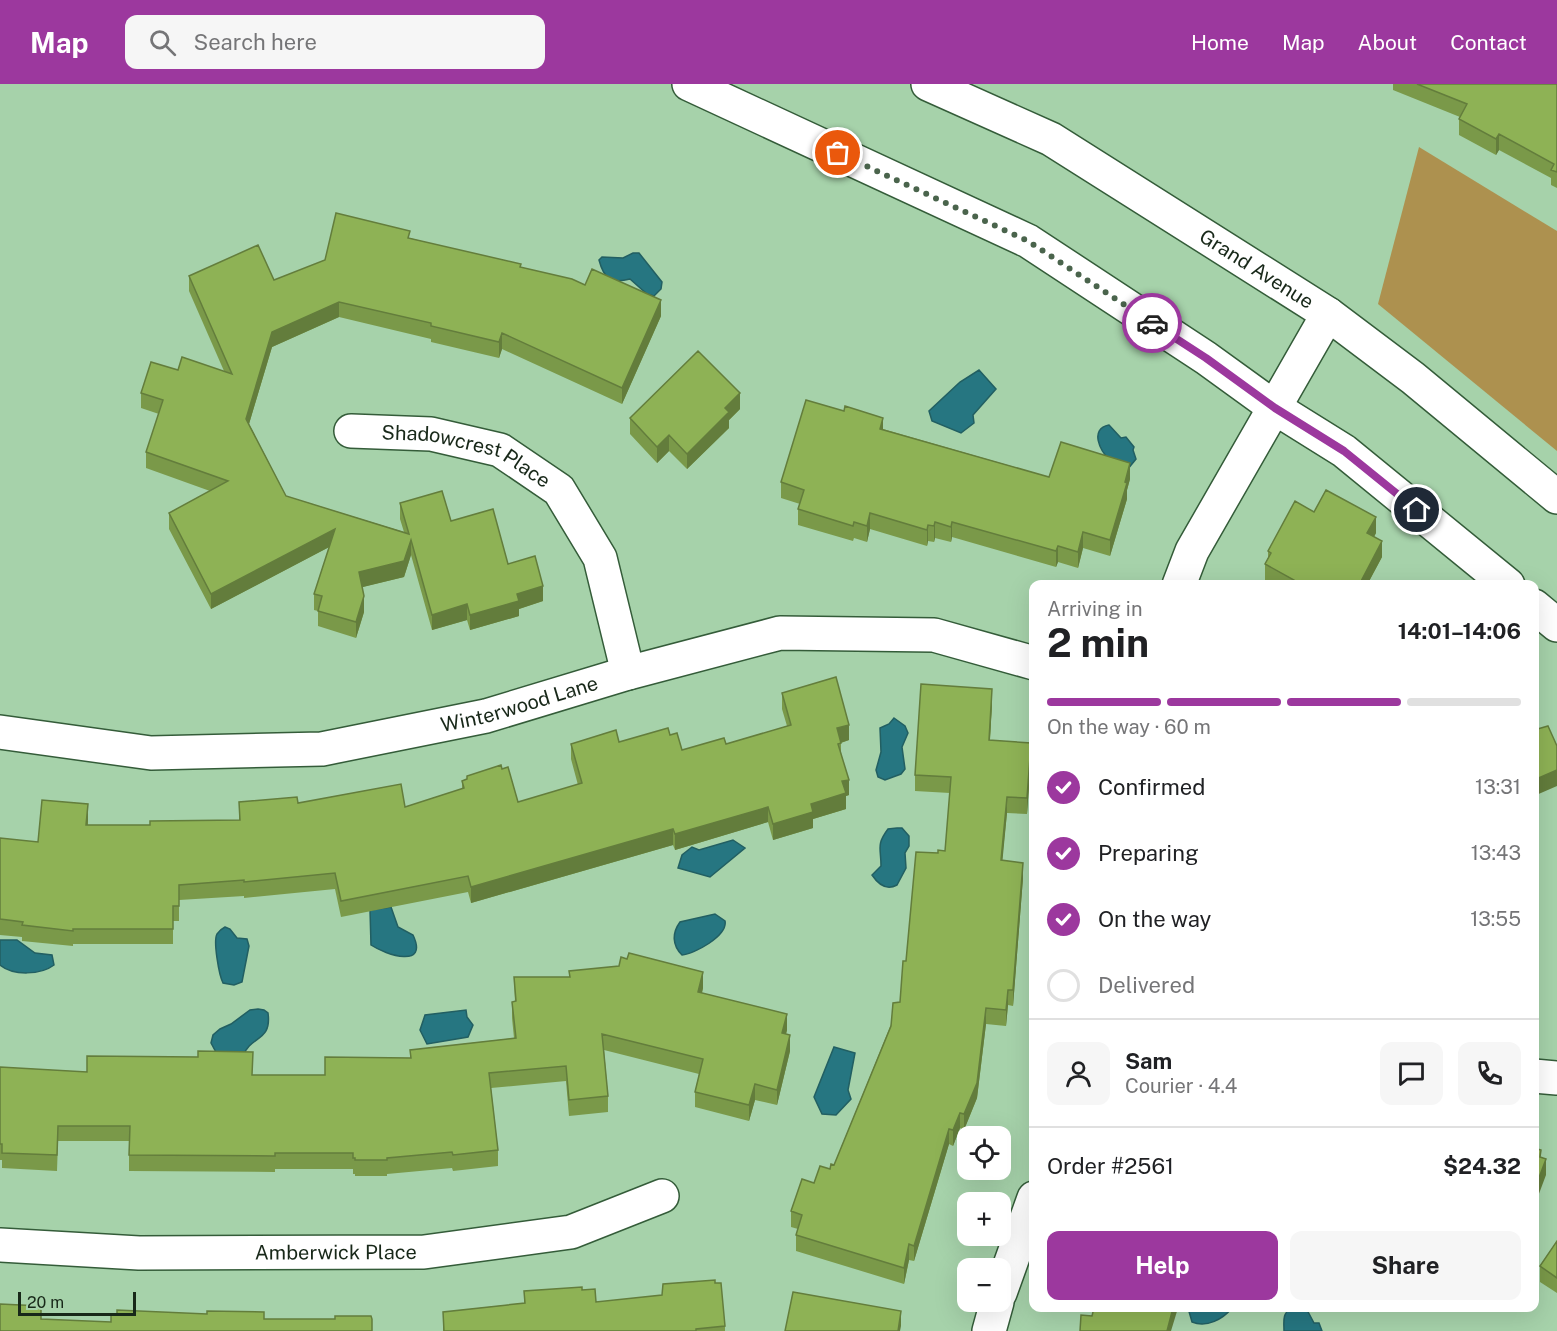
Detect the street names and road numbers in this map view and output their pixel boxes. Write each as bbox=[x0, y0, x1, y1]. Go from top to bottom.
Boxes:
street label: Grand Avenue bbox=[1195, 224, 1318, 314]
street label: Shadowcrest Place bbox=[381, 420, 555, 493]
street label: Winterwood Lane bbox=[439, 671, 601, 737]
street label: Amberwick Place bbox=[255, 1240, 417, 1265]

